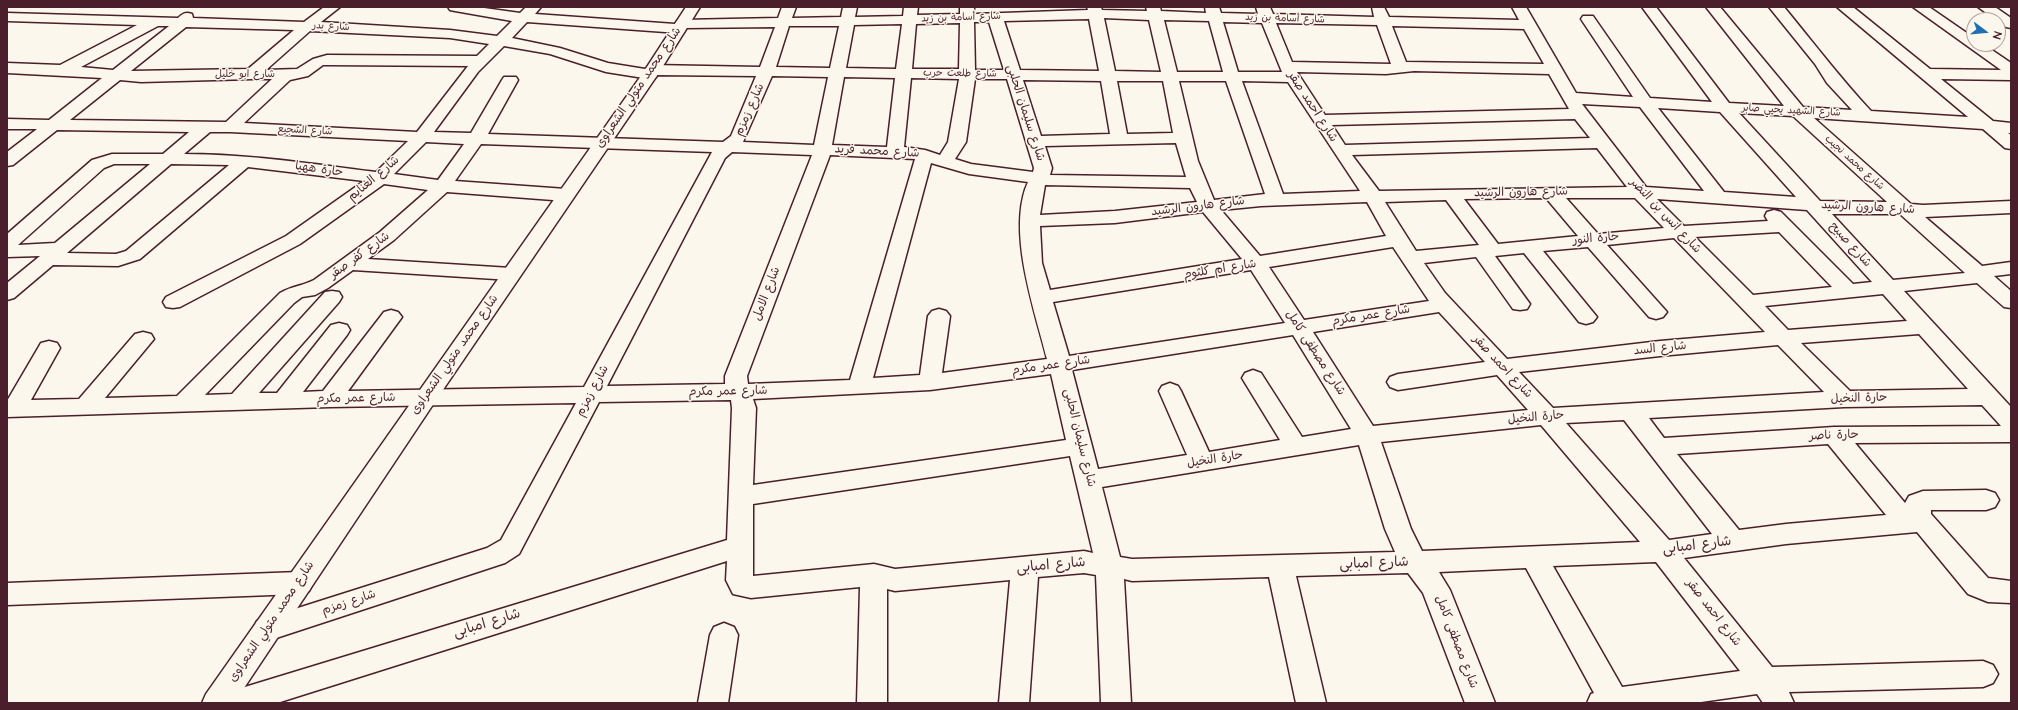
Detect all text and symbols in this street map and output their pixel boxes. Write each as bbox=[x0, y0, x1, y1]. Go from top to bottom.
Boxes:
street label: شارع أسامة بن زيد bbox=[921, 11, 1001, 25]
street label: شارع أسامة بن زيد bbox=[1245, 12, 1325, 26]
north arrow bbox=[1966, 12, 2006, 52]
street label: شارع بدر bbox=[312, 20, 350, 34]
street label: شارع محمد متولي الشعراوى bbox=[593, 25, 685, 151]
text: N bbox=[1989, 30, 2005, 41]
street label: شارع سليمان الحلبى bbox=[1003, 63, 1047, 163]
street label: شارع طلعت حرب bbox=[923, 67, 997, 81]
street label: شارع ابو خليل bbox=[215, 69, 275, 81]
street label: شارع احمد صقر bbox=[1284, 69, 1340, 145]
street label: شارع زمزم bbox=[732, 81, 768, 139]
street label: شارع الشهيد يحيي صابر bbox=[1741, 102, 1841, 120]
street label: شارع الشجيع bbox=[277, 124, 333, 138]
street label: شارع محمد نجيب bbox=[1822, 133, 1886, 193]
street label: شارع محمد فريد bbox=[834, 143, 920, 161]
street label: شارع الغنايم bbox=[345, 153, 403, 205]
street label: حارة ههيا bbox=[294, 160, 344, 180]
street label: شارع انس بن النضر bbox=[1626, 175, 1704, 257]
street label: شارع هارون الرشيد bbox=[1474, 185, 1568, 201]
street label: شارع هارون الرشيد bbox=[1150, 194, 1246, 220]
street label: شارع هارون الرشيد bbox=[1821, 198, 1915, 218]
street label: شارع صبيح bbox=[1826, 219, 1874, 271]
street label: شارع كفر صقر bbox=[327, 229, 393, 283]
street label: حارة النور bbox=[1572, 230, 1620, 248]
street label: شارع ام كلثوم bbox=[1183, 257, 1257, 283]
street label: شارع الامل bbox=[750, 265, 784, 323]
street label: شارع محمد متولي الشعراوى bbox=[408, 292, 502, 418]
street label: شارع عمر مكرم bbox=[1331, 303, 1411, 329]
street label: شارع مصطفى كامل bbox=[1282, 308, 1348, 398]
street label: شارع احمد صقر bbox=[1469, 332, 1535, 402]
street label: شارع السد bbox=[1633, 339, 1687, 359]
street label: شارع عمر مكرم bbox=[1011, 353, 1091, 379]
street label: شارع زمزم bbox=[573, 363, 613, 419]
street label: شارع عمر مكرم bbox=[688, 384, 768, 400]
street label: شارع سليمان الحلبى bbox=[1060, 387, 1098, 489]
street label: شارع عمر مكرم bbox=[316, 391, 396, 407]
street label: حارة النخيل bbox=[1830, 391, 1888, 407]
street label: حارة النخيل bbox=[1507, 408, 1565, 428]
street label: حارة ناصر bbox=[1809, 428, 1859, 444]
street label: حارة النخيل bbox=[1186, 448, 1244, 472]
street label: شارع امبابى bbox=[1662, 533, 1732, 559]
street label: شارع امبابى bbox=[1339, 554, 1409, 574]
street label: شارع امبابى bbox=[1016, 555, 1086, 577]
street label: شارع محمد متولي الشعراوى bbox=[226, 559, 318, 685]
street label: شارع احمد صقر bbox=[1682, 577, 1744, 649]
street label: شارع زمزم bbox=[320, 587, 378, 619]
street label: شارع مصطفى كامل bbox=[1432, 593, 1480, 691]
street label: شارع امبابى bbox=[451, 606, 523, 642]

